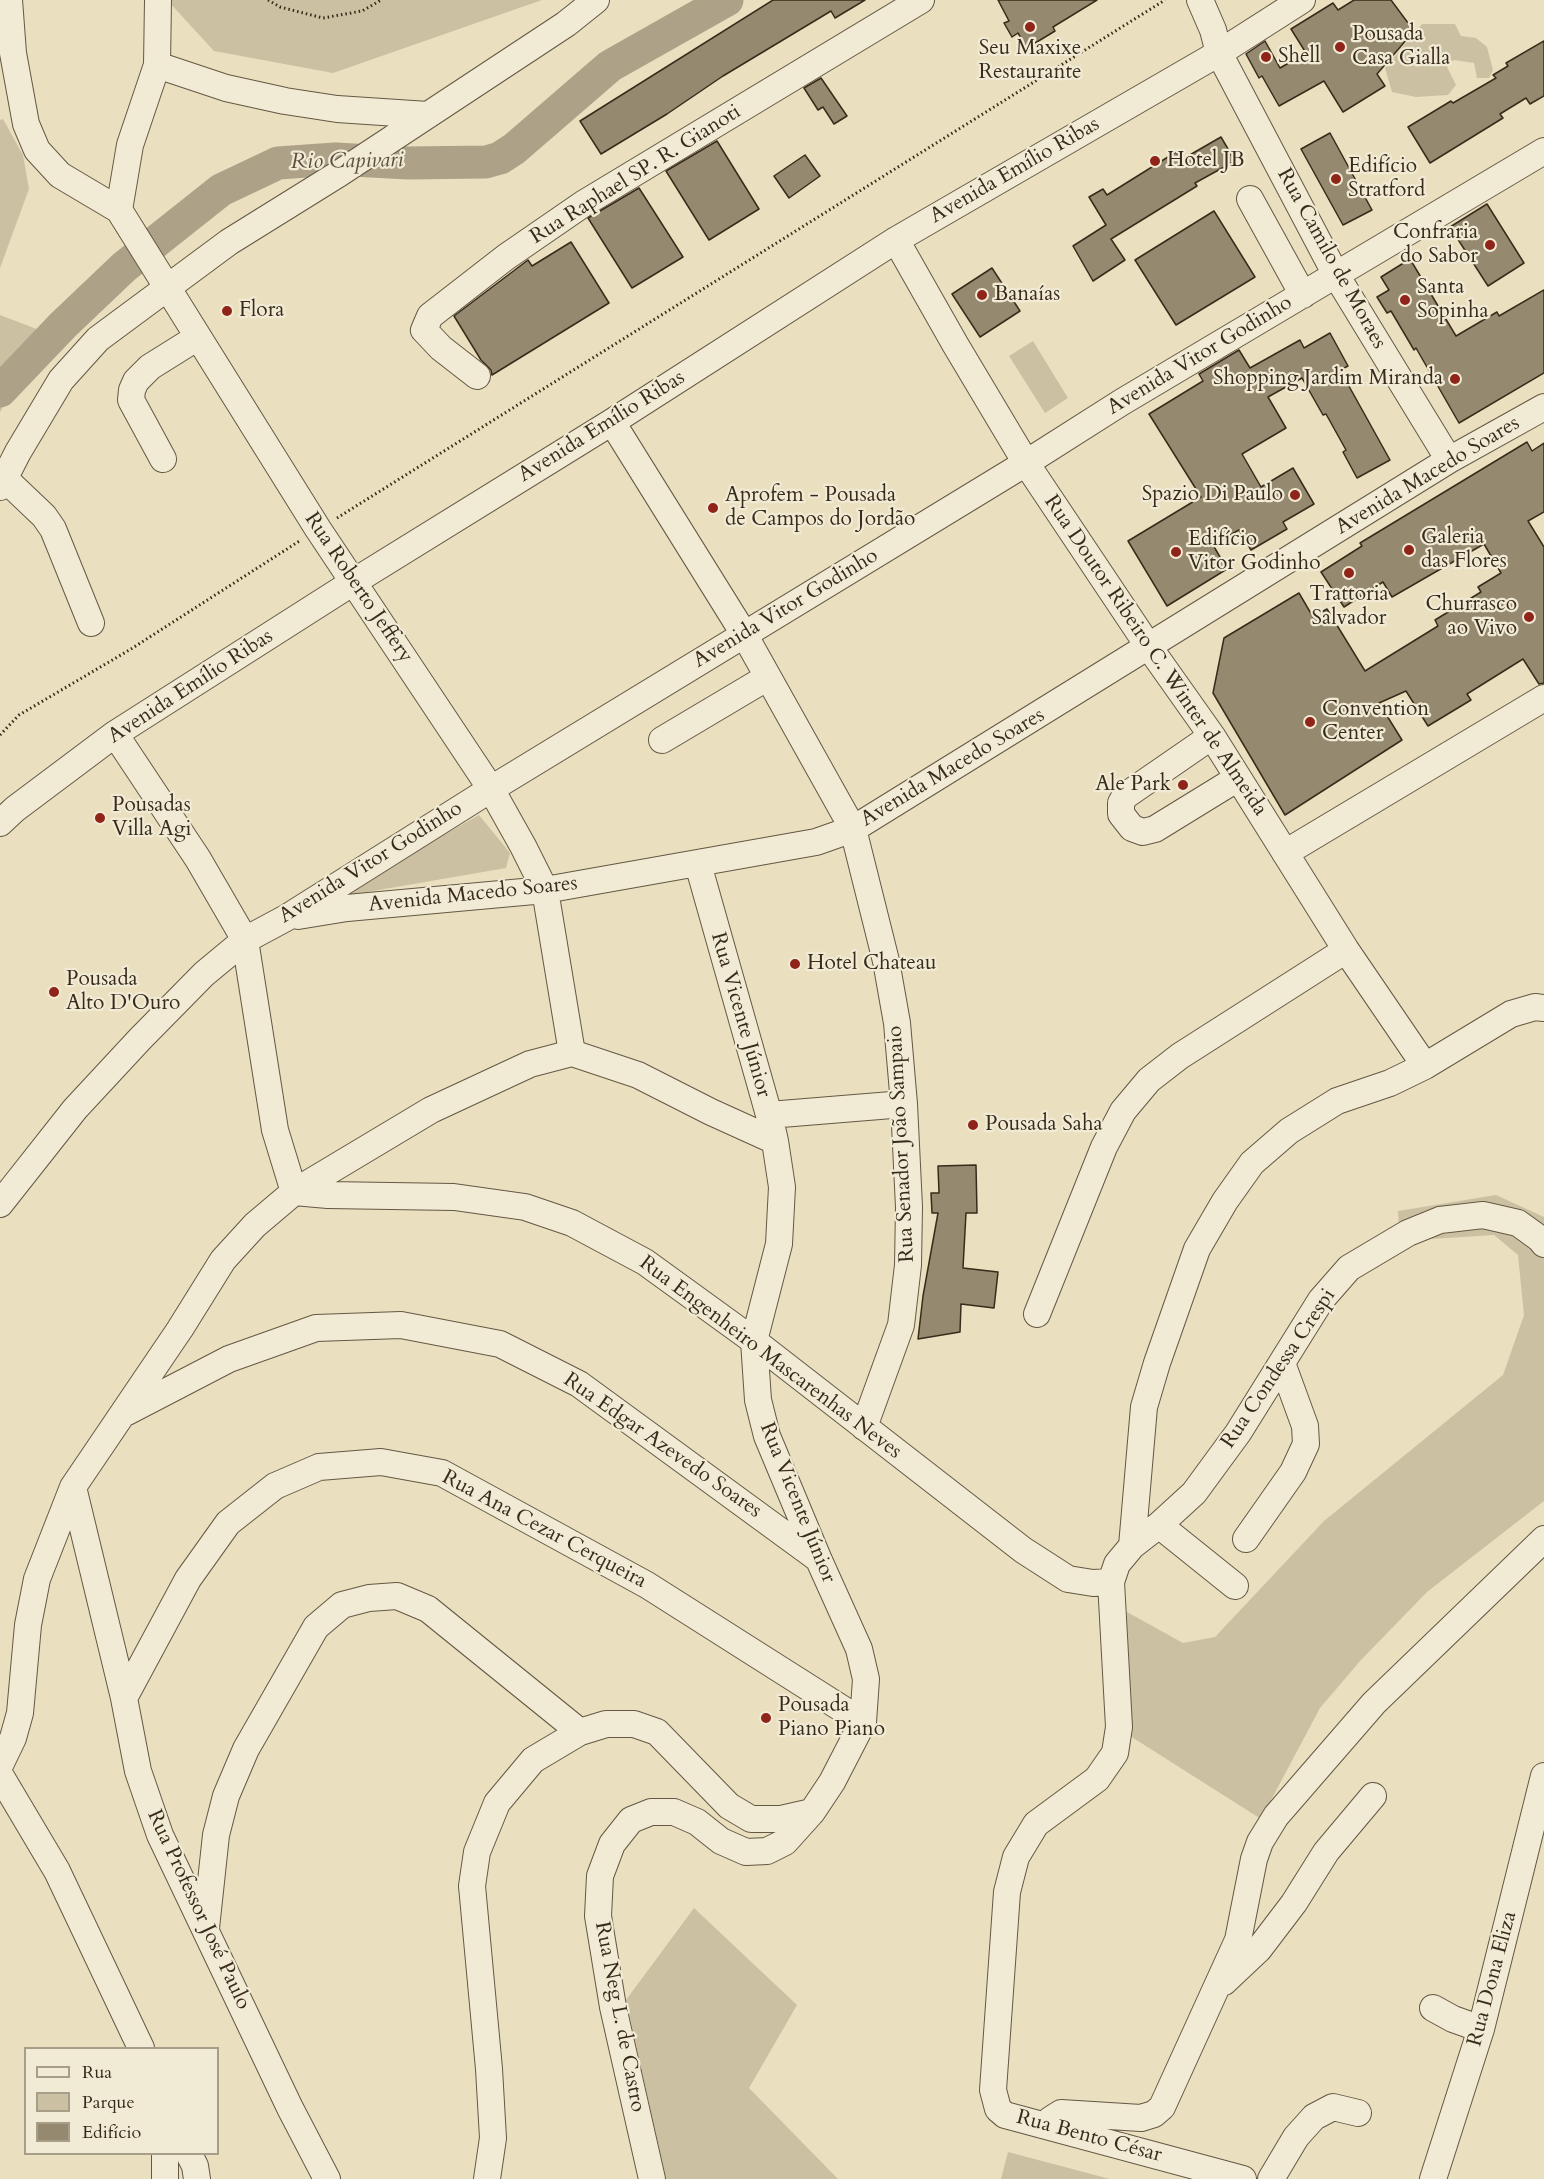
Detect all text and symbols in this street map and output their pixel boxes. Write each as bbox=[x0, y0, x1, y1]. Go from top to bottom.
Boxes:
marker: Seu Maxixe Restaurante bbox=[1023, 20, 1037, 34]
place label: Pousada Casa Gialla bbox=[1352, 22, 1450, 72]
place label: Seu Maxixe Restaurante bbox=[978, 36, 1082, 86]
marker: Pousada Casa Gialla bbox=[1333, 40, 1347, 54]
place label: Shell bbox=[1278, 44, 1320, 70]
marker: Shell bbox=[1259, 50, 1273, 64]
street label: Rua Raphael SP. R. Gianoti bbox=[526, 100, 746, 250]
street label: Avenida Emílio Ribas bbox=[926, 112, 1104, 230]
water label: Rio Capivari bbox=[290, 148, 404, 176]
place label: Hotel JB bbox=[1167, 148, 1244, 174]
marker: Hotel JB bbox=[1148, 154, 1162, 168]
place label: Edifício Stratford bbox=[1348, 154, 1425, 204]
street label: Rua Camilo de Moraes bbox=[1271, 164, 1391, 354]
marker: Edifício Stratford bbox=[1329, 172, 1343, 186]
place label: Confraria do Sabor bbox=[1393, 220, 1478, 270]
marker: Confraria do Sabor bbox=[1483, 238, 1497, 252]
place label: Santa Sopinha bbox=[1417, 275, 1488, 325]
place label: Banaías bbox=[994, 282, 1060, 308]
marker: Banaías bbox=[975, 288, 989, 302]
street label: Avenida Vitor Godinho bbox=[1103, 291, 1297, 421]
marker: Santa Sopinha bbox=[1398, 293, 1412, 307]
place label: Flora bbox=[239, 298, 284, 324]
marker: Flora bbox=[220, 304, 234, 318]
street label: Avenida Emílio Ribas bbox=[514, 366, 690, 488]
place label: Shopping Jardim Miranda bbox=[1213, 366, 1443, 392]
marker: Shopping Jardim Miranda bbox=[1448, 372, 1462, 386]
street label: Avenida Macedo Soares bbox=[1331, 411, 1525, 541]
place label: Spazio Di Paulo bbox=[1142, 482, 1283, 508]
place label: Aprofem - Pousada de Campos do Jordão bbox=[725, 483, 915, 533]
marker: Spazio Di Paulo bbox=[1288, 488, 1302, 502]
street label: Rua Doutor Ribeiro C. Winter de Almeida bbox=[1038, 491, 1272, 821]
marker: Aprofem - Pousada de Campos do Jordão bbox=[706, 501, 720, 515]
street label: Rua Roberto Jeffery bbox=[298, 508, 418, 668]
place label: Galeria das Flores bbox=[1421, 525, 1507, 575]
place label: Edifício Vitor Godinho bbox=[1188, 527, 1320, 577]
marker: Galeria das Flores bbox=[1402, 543, 1416, 557]
street label: Avenida Vitor Godinho bbox=[689, 544, 883, 674]
marker: Edifício Vitor Godinho bbox=[1169, 545, 1183, 559]
marker: Trattoria Salvador bbox=[1342, 566, 1356, 580]
place label: Trattoria Salvador bbox=[1309, 582, 1389, 632]
place label: Churrasco ao Vivo bbox=[1426, 592, 1517, 642]
marker: Churrasco ao Vivo bbox=[1522, 610, 1536, 624]
street label: Avenida Emílio Ribas bbox=[104, 624, 278, 750]
place label: Convention Center bbox=[1322, 697, 1429, 747]
street label: Avenida Macedo Soares bbox=[856, 703, 1050, 833]
marker: Convention Center bbox=[1303, 715, 1317, 729]
place label: Ale Park bbox=[1095, 772, 1171, 798]
marker: Ale Park bbox=[1176, 778, 1190, 792]
place label: Pousadas Villa Agi bbox=[112, 793, 191, 843]
street label: Avenida Vitor Godinho bbox=[275, 796, 467, 930]
marker: Pousadas Villa Agi bbox=[93, 811, 107, 825]
street label: Avenida Macedo Soares bbox=[367, 871, 579, 919]
street label: Rua Vicente Júnior bbox=[704, 930, 776, 1100]
place label: Hotel Chateau bbox=[807, 951, 936, 977]
marker: Hotel Chateau bbox=[788, 957, 802, 971]
place label: Pousada Alto D'Ouro bbox=[66, 967, 180, 1017]
marker: Pousada Alto D'Ouro bbox=[47, 985, 61, 999]
street label: Rua Senador João Sampaio bbox=[883, 1025, 921, 1263]
place label: Pousada Saha bbox=[985, 1112, 1102, 1138]
marker: Pousada Saha bbox=[966, 1118, 980, 1132]
street label: Rua Engenheiro Mascarenhas Neves bbox=[634, 1251, 906, 1465]
street label: Rua Condessa Crespi bbox=[1216, 1284, 1342, 1454]
street label: Rua Edgar Azevedo Soares bbox=[558, 1368, 766, 1524]
street label: Rua Vicente Júnior bbox=[753, 1419, 841, 1587]
street label: Rua Ana Cezar Cerqueira bbox=[437, 1465, 651, 1595]
place label: Pousada Piano Piano bbox=[778, 1693, 885, 1743]
marker: Pousada Piano Piano bbox=[759, 1711, 773, 1725]
street label: Rua Professor José Paulo bbox=[141, 1806, 255, 2014]
street label: Rua Dona Eliza bbox=[1463, 1909, 1523, 2049]
street label: Rua Neg L. de Castro bbox=[588, 1920, 650, 2114]
legend bbox=[24, 2047, 219, 2155]
text: Rua bbox=[82, 2060, 112, 2085]
text: Parque bbox=[82, 2090, 135, 2115]
street label: Rua Bento César bbox=[1014, 2105, 1164, 2169]
text: Edifício bbox=[82, 2120, 141, 2145]

